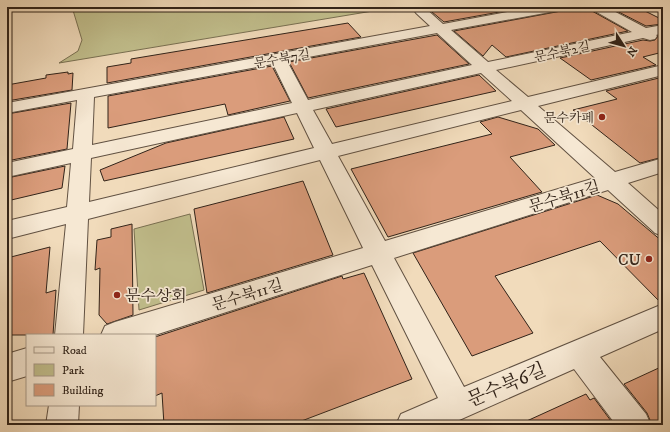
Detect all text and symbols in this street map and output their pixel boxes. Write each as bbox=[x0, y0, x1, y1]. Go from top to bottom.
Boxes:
north arrow bbox=[604, 26, 644, 66]
street label: 문수북2길 bbox=[533, 38, 592, 66]
text: N bbox=[623, 44, 640, 59]
street label: 문수북7길 bbox=[253, 46, 312, 72]
place label: 문수카페 bbox=[544, 110, 594, 126]
marker: 문수카페 bbox=[597, 112, 607, 122]
street label: 문수북11길 bbox=[526, 177, 602, 217]
place label: CU bbox=[618, 250, 641, 270]
marker: CU bbox=[644, 254, 654, 264]
street label: 문수북11길 bbox=[209, 275, 285, 315]
place label: 문수상회 bbox=[125, 286, 187, 306]
marker: 문수상회 bbox=[112, 290, 122, 300]
legend bbox=[26, 334, 156, 406]
text: Road bbox=[62, 343, 87, 358]
street label: 문수북6길 bbox=[464, 359, 549, 412]
text: Park bbox=[62, 363, 84, 378]
text: Building bbox=[62, 383, 103, 398]

